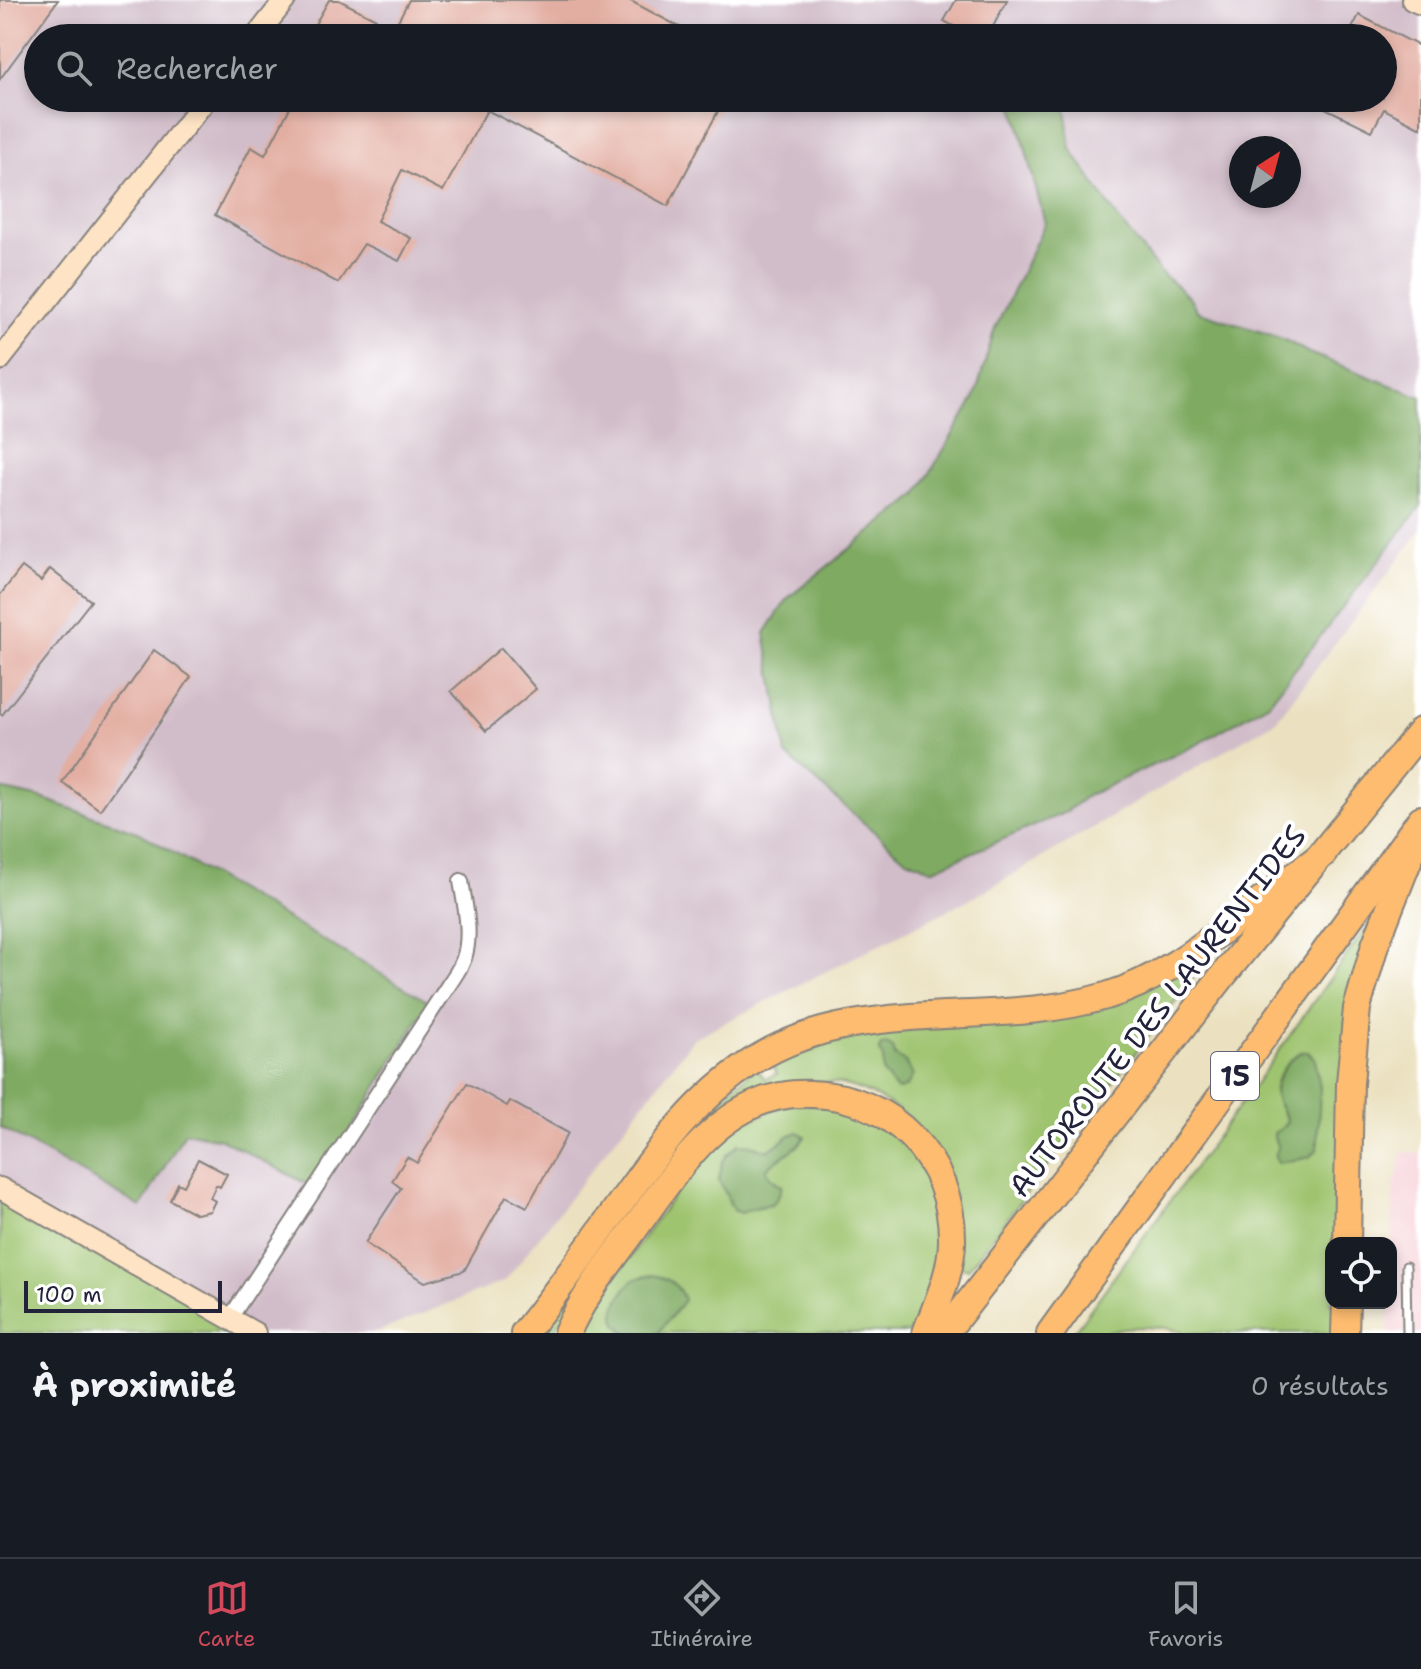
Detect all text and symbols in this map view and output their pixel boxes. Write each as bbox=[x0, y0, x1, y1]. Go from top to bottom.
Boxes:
search box bbox=[24, 24, 1397, 112]
icon: search bbox=[52, 46, 96, 90]
text: Rechercher bbox=[116, 48, 278, 89]
north arrow bbox=[1229, 136, 1301, 208]
street label: AUTOROUTE DES LAURENTIDES bbox=[999, 817, 1315, 1205]
road number: 15 bbox=[1211, 1052, 1259, 1100]
map controls bbox=[1325, 1237, 1397, 1309]
button: locate bbox=[1325, 1237, 1397, 1309]
scale bar bbox=[24, 1277, 222, 1313]
text: 100 m bbox=[36, 1280, 102, 1309]
text: À proximité bbox=[32, 1362, 236, 1408]
text: 0 résultats bbox=[1251, 1368, 1389, 1403]
tab: Carte bbox=[198, 1576, 255, 1653]
tab: Itinéraire bbox=[651, 1576, 753, 1653]
tab: Favoris bbox=[1148, 1576, 1223, 1653]

